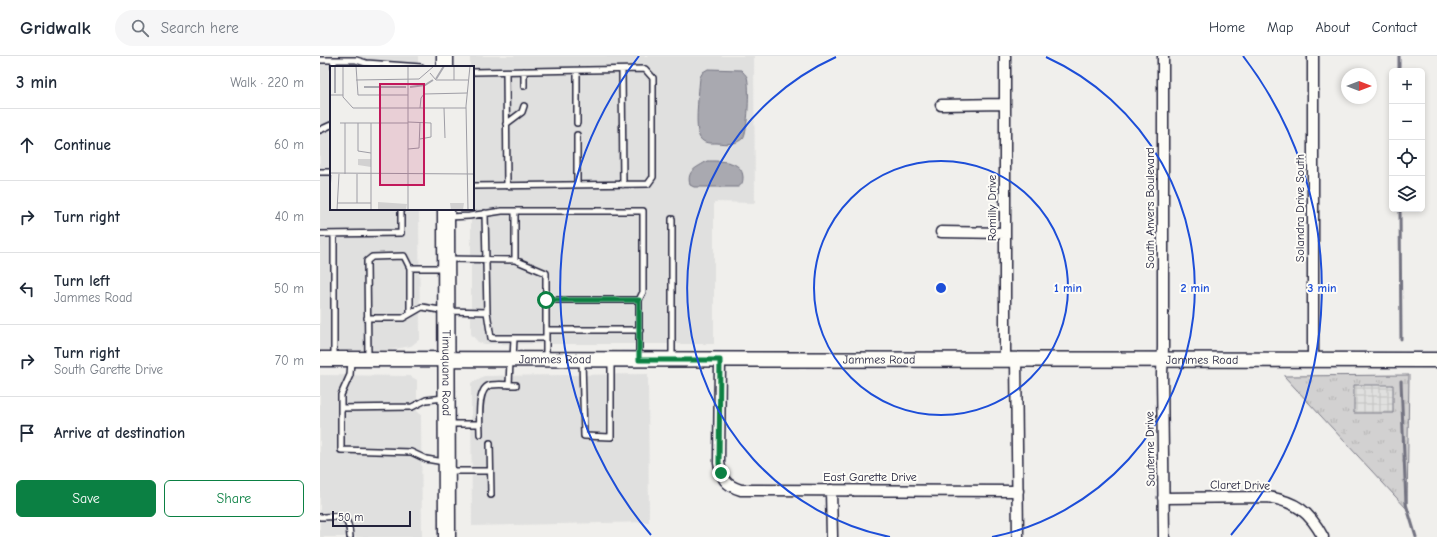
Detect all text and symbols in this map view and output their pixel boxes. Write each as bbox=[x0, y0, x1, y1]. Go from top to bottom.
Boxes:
search box bbox=[115, 10, 395, 46]
text: Gridwalk bbox=[20, 17, 91, 39]
icon: search bbox=[129, 17, 151, 39]
text: Search here bbox=[161, 19, 239, 37]
text: Home bbox=[1209, 19, 1245, 36]
text: Map bbox=[1267, 19, 1293, 36]
text: About bbox=[1315, 19, 1350, 36]
text: Contact bbox=[1372, 19, 1417, 36]
inset map bbox=[330, 66, 474, 210]
north arrow bbox=[1341, 68, 1377, 104]
map controls bbox=[1389, 68, 1425, 212]
button: + bbox=[1389, 68, 1425, 104]
text: 3 min bbox=[16, 73, 57, 92]
text: Walk · 220 m bbox=[230, 75, 304, 90]
button: − bbox=[1389, 104, 1425, 140]
icon: ahead bbox=[16, 134, 38, 156]
text: Continue bbox=[54, 136, 111, 154]
text: 60 m bbox=[274, 137, 304, 152]
button: locate bbox=[1389, 140, 1425, 176]
street label: South Anvers Boulevard bbox=[1143, 147, 1157, 269]
street label: Solandra Drive South bbox=[1293, 154, 1307, 262]
street label: Romilly Drive bbox=[985, 175, 999, 241]
button: layers bbox=[1389, 176, 1425, 212]
icon: right bbox=[16, 206, 38, 228]
text: Turn right bbox=[54, 208, 120, 226]
text: 40 m bbox=[275, 209, 304, 224]
text: Turn left bbox=[54, 272, 110, 290]
icon: left bbox=[16, 278, 38, 300]
text: 50 m bbox=[274, 281, 304, 296]
centre of rings bbox=[934, 281, 948, 295]
text: 1 min bbox=[1054, 281, 1082, 295]
text: 2 min bbox=[1180, 281, 1210, 295]
text: 3 min bbox=[1307, 281, 1337, 295]
text: Jammes Road bbox=[54, 290, 132, 305]
route start bbox=[537, 291, 555, 309]
street label: Timuquana Road bbox=[439, 330, 454, 416]
text: Turn right bbox=[54, 344, 120, 362]
icon: right bbox=[16, 350, 38, 372]
street label: Jammes Road bbox=[519, 352, 591, 366]
street label: Jammes Road bbox=[843, 352, 915, 367]
text: 70 m bbox=[275, 353, 304, 368]
street label: Jammes Road bbox=[1166, 353, 1238, 367]
text: South Garette Drive bbox=[54, 362, 163, 377]
street label: Sauterne Drive bbox=[1142, 411, 1158, 487]
icon: arrive bbox=[16, 422, 38, 444]
text: Arrive at destination bbox=[54, 424, 185, 442]
route end bbox=[712, 464, 730, 482]
street label: East Garette Drive bbox=[823, 470, 917, 484]
street label: Claret Drive bbox=[1210, 477, 1270, 493]
button: Save bbox=[16, 480, 156, 517]
button: Share bbox=[164, 480, 304, 517]
scale bar bbox=[332, 509, 411, 528]
text: 50 m bbox=[338, 511, 363, 524]

